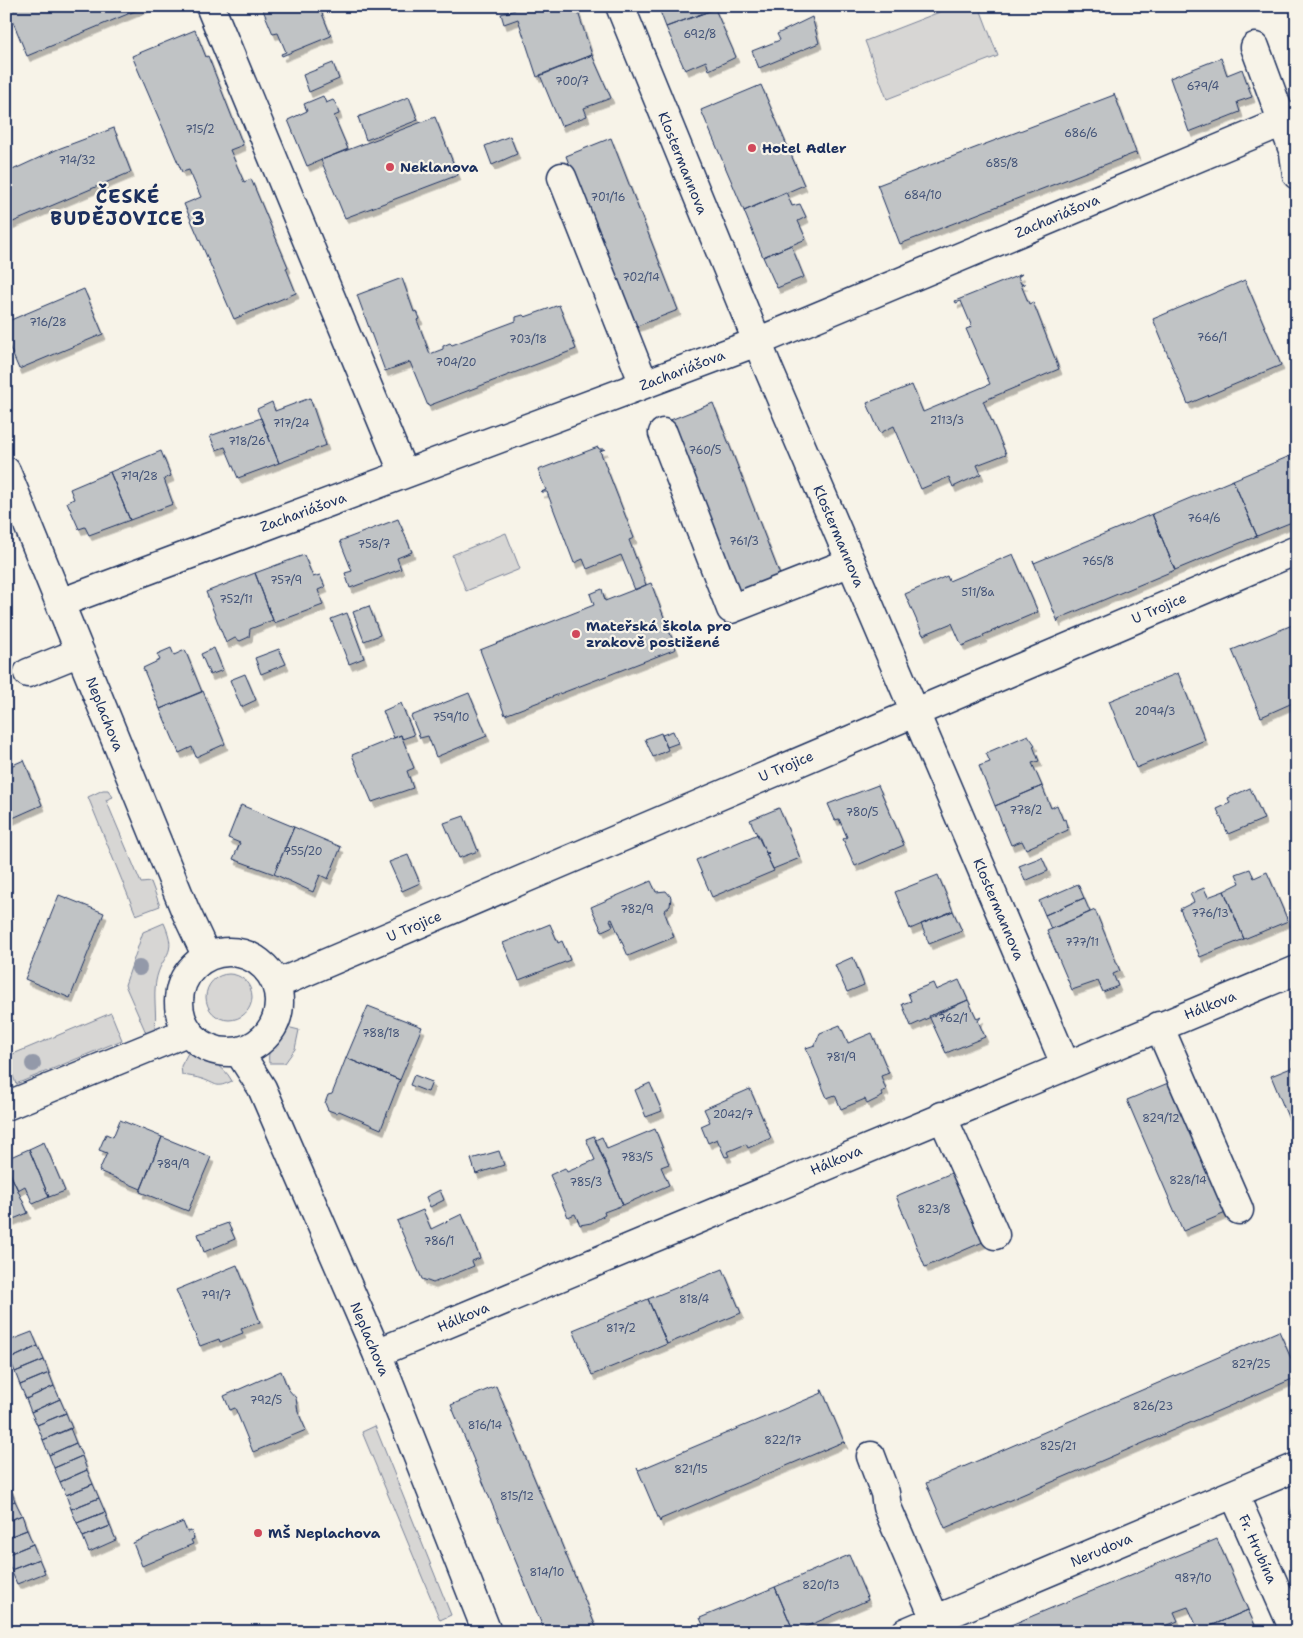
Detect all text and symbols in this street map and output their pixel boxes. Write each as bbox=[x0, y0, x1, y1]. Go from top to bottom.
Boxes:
house number: 692/8 bbox=[683, 27, 717, 42]
house number: 700/7 bbox=[555, 74, 589, 89]
house number: 679/4 bbox=[1187, 79, 1220, 94]
street label: Klostermannova bbox=[654, 109, 712, 217]
house number: 715/2 bbox=[185, 122, 215, 137]
house number: 686/6 bbox=[1064, 126, 1098, 141]
place label: Hotel Adler bbox=[762, 139, 847, 157]
marker: Hotel Adler bbox=[746, 142, 758, 154]
house number: 714/32 bbox=[58, 153, 96, 168]
house number: 685/8 bbox=[986, 156, 1018, 171]
place label: Neklanova bbox=[400, 158, 479, 176]
marker: Neklanova bbox=[384, 161, 396, 173]
district label: ČESKÉ BUDĚJOVICE 3 bbox=[50, 183, 206, 231]
house number: 684/10 bbox=[904, 188, 942, 203]
house number: 701/16 bbox=[591, 190, 625, 205]
street label: Zachariášova bbox=[1012, 190, 1102, 242]
house number: 702/14 bbox=[622, 270, 660, 285]
house number: 716/28 bbox=[29, 315, 67, 330]
house number: 766/1 bbox=[1197, 330, 1227, 345]
house number: 703/18 bbox=[509, 332, 547, 347]
street label: Zachariášova bbox=[637, 345, 728, 395]
house number: 704/20 bbox=[435, 355, 477, 370]
house number: 2113/3 bbox=[930, 413, 964, 428]
house number: 717/24 bbox=[273, 416, 310, 431]
house number: 718/26 bbox=[228, 434, 266, 449]
house number: 760/5 bbox=[689, 443, 722, 458]
house number: 719/28 bbox=[120, 469, 158, 484]
street label: Klostermannova bbox=[809, 482, 869, 590]
street label: Zachariášova bbox=[258, 488, 349, 536]
house number: 764/6 bbox=[1187, 511, 1221, 526]
house number: 761/3 bbox=[729, 534, 759, 549]
house number: 758/7 bbox=[358, 537, 391, 552]
house number: 765/8 bbox=[1082, 554, 1114, 569]
house number: 757/9 bbox=[270, 573, 302, 588]
house number: 511/8a bbox=[962, 585, 995, 600]
street label: U Trojice bbox=[1129, 588, 1189, 628]
house number: 752/11 bbox=[219, 592, 253, 607]
place label: Mateřská škola pro zrakově postižené bbox=[586, 617, 731, 651]
marker: Mateřská škola pro zrakově postižené bbox=[570, 628, 582, 640]
street label: Neplachova bbox=[82, 674, 128, 754]
house number: 2094/3 bbox=[1134, 704, 1176, 719]
house number: 759/10 bbox=[432, 710, 470, 725]
street label: U Trojice bbox=[756, 746, 816, 786]
house number: 778/2 bbox=[1009, 803, 1043, 818]
house number: 780/5 bbox=[846, 805, 879, 820]
house number: 755/20 bbox=[283, 844, 323, 859]
street label: Klostermannova bbox=[969, 855, 1029, 963]
house number: 782/9 bbox=[620, 902, 654, 917]
street label: U Trojice bbox=[384, 906, 444, 946]
house number: 776/13 bbox=[1191, 906, 1229, 921]
house number: 777/11 bbox=[1065, 935, 1099, 950]
street label: Hálkova bbox=[1181, 986, 1239, 1024]
house number: 762/1 bbox=[938, 1011, 968, 1026]
house number: 788/18 bbox=[362, 1026, 400, 1041]
house number: 781/9 bbox=[826, 1050, 856, 1065]
house number: 2042/7 bbox=[713, 1107, 754, 1122]
house number: 829/12 bbox=[1142, 1111, 1180, 1126]
street label: Hálkova bbox=[807, 1141, 865, 1179]
house number: 783/5 bbox=[621, 1150, 654, 1165]
house number: 789/9 bbox=[156, 1157, 190, 1172]
house number: 828/14 bbox=[1169, 1173, 1207, 1188]
house number: 785/3 bbox=[570, 1175, 602, 1190]
house number: 823/8 bbox=[917, 1202, 951, 1217]
house number: 786/1 bbox=[424, 1234, 454, 1249]
house number: 791/7 bbox=[201, 1288, 232, 1303]
house number: 818/4 bbox=[679, 1292, 709, 1307]
street label: Hálkova bbox=[434, 1298, 492, 1336]
street label: Neplachova bbox=[346, 1299, 394, 1379]
house number: 817/2 bbox=[606, 1321, 636, 1336]
house number: 827/25 bbox=[1231, 1357, 1271, 1372]
house number: 792/5 bbox=[250, 1393, 283, 1408]
house number: 826/23 bbox=[1133, 1399, 1173, 1414]
house number: 816/14 bbox=[468, 1418, 503, 1433]
house number: 822/17 bbox=[764, 1433, 802, 1448]
house number: 825/21 bbox=[1040, 1439, 1076, 1454]
house number: 821/15 bbox=[674, 1462, 708, 1477]
house number: 815/12 bbox=[500, 1489, 534, 1504]
street label: Fr. Hrubína bbox=[1235, 1512, 1281, 1587]
place label: MŠ Neplachova bbox=[268, 1524, 381, 1542]
marker: MŠ Neplachova bbox=[252, 1527, 264, 1539]
street label: Nerudova bbox=[1067, 1529, 1135, 1571]
house number: 814/10 bbox=[530, 1565, 564, 1580]
house number: 987/10 bbox=[1174, 1571, 1212, 1586]
house number: 820/13 bbox=[802, 1578, 840, 1593]

